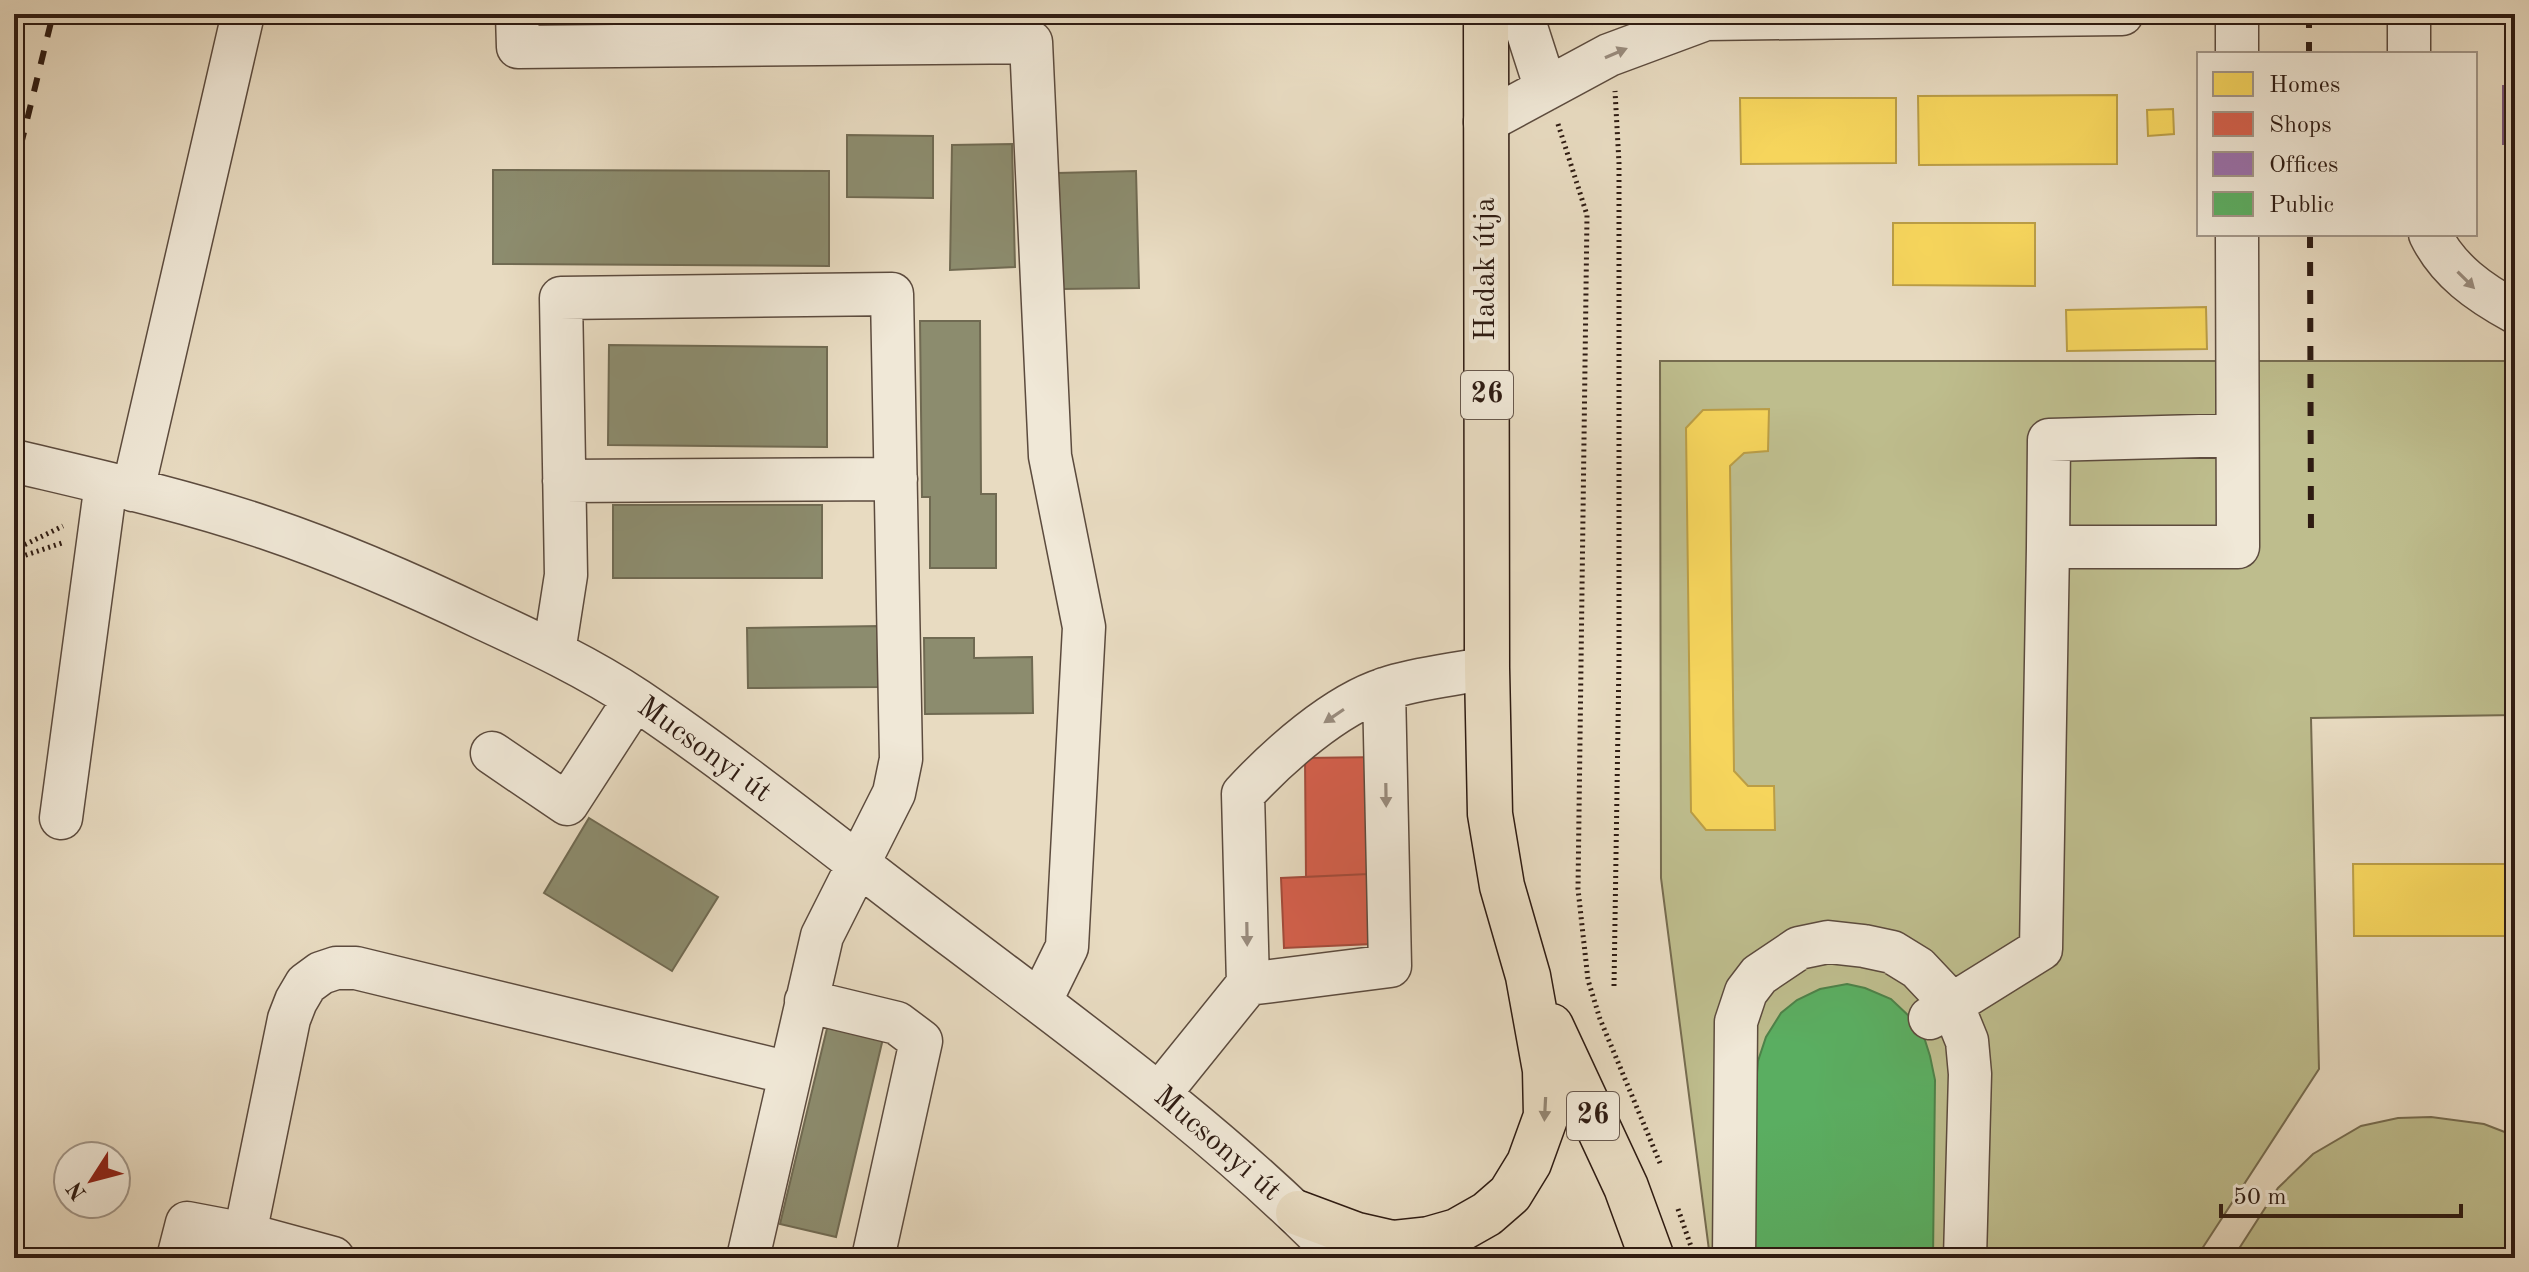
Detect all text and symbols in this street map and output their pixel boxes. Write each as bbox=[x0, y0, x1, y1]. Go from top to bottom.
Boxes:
one-way arrow bbox=[1604, 47, 1627, 60]
legend bbox=[2197, 52, 2477, 236]
text: Homes bbox=[2269, 74, 2340, 98]
text: Shops bbox=[2269, 114, 2332, 138]
text: Offices bbox=[2269, 154, 2338, 178]
text: Public bbox=[2269, 194, 2334, 218]
street label: Hadak útja bbox=[1471, 197, 1501, 341]
one-way arrow bbox=[2456, 270, 2475, 289]
road number: 26 bbox=[1461, 371, 1513, 419]
street label: Mucsonyi út bbox=[632, 692, 776, 808]
one-way arrow bbox=[1324, 708, 1345, 723]
one-way arrow bbox=[1380, 783, 1393, 808]
one-way arrow bbox=[1240, 922, 1253, 947]
street label: Mucsonyi út bbox=[1148, 1081, 1286, 1207]
road number: 26 bbox=[1567, 1092, 1619, 1140]
one-way arrow bbox=[1538, 1096, 1551, 1121]
north arrow bbox=[52, 1140, 132, 1220]
scale bar bbox=[2221, 1168, 2461, 1218]
text: N bbox=[63, 1177, 91, 1204]
text: 50 m bbox=[2233, 1186, 2287, 1210]

